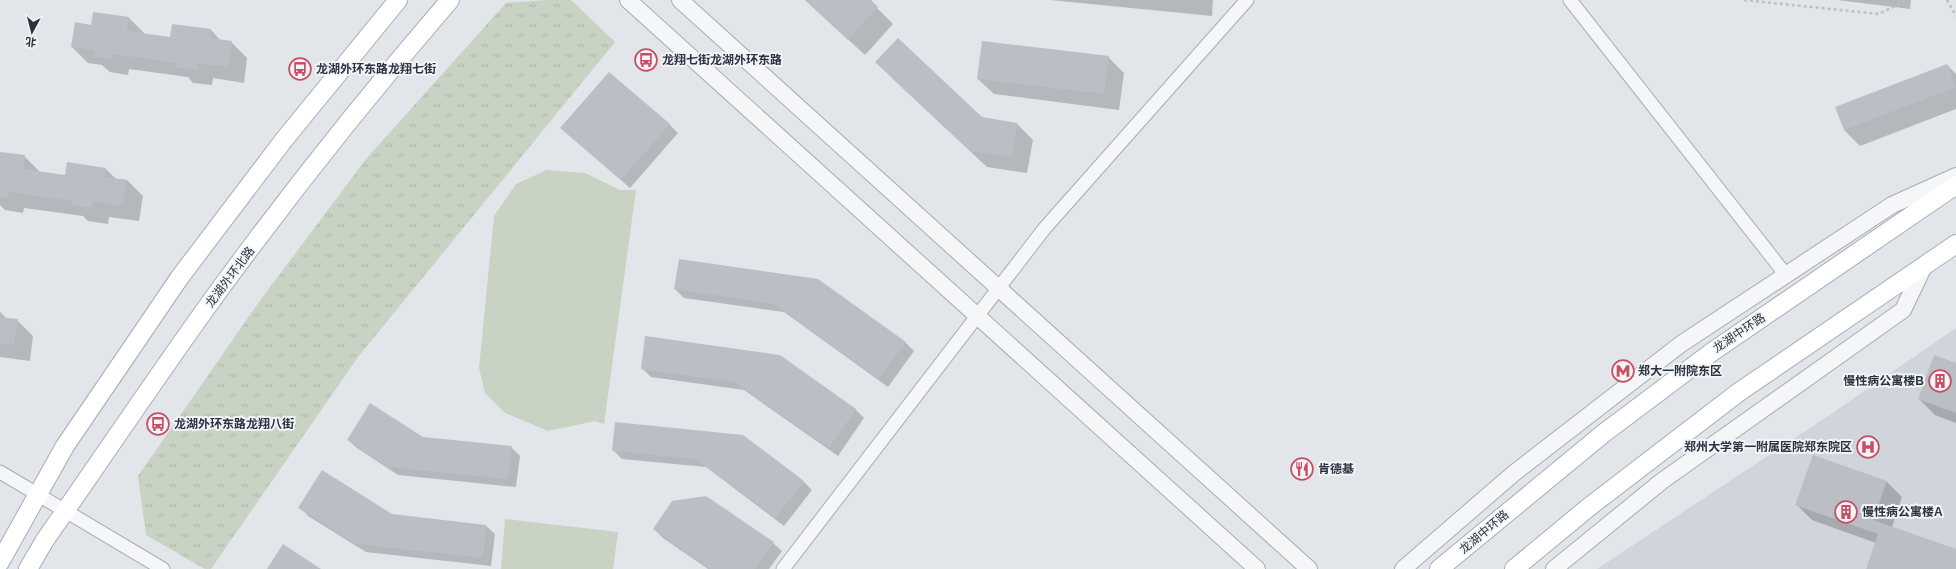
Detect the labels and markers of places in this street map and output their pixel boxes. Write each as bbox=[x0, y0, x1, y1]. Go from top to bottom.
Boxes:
bus stop icon: 龙翔七街龙湖外环东路 bbox=[633, 47, 659, 73]
place label: 龙翔七街龙湖外环东路 bbox=[662, 53, 782, 67]
bus stop icon: 龙湖外环东路龙翔七街 bbox=[287, 56, 313, 82]
place label: 龙湖外环东路龙翔七街 bbox=[316, 62, 436, 76]
metro station icon: 郑大一附院东区 bbox=[1610, 358, 1636, 384]
place label: 郑大一附院东区 bbox=[1638, 364, 1722, 378]
building icon: 慢性病公寓楼B bbox=[1927, 368, 1953, 394]
place label: 慢性病公寓楼B bbox=[1843, 374, 1924, 388]
bus stop icon: 龙湖外环东路龙翔八街 bbox=[145, 411, 171, 437]
place label: 龙湖外环东路龙翔八街 bbox=[174, 417, 294, 431]
hospital icon: 郑州大学第一附属医院郑东院区 bbox=[1855, 434, 1881, 460]
place label: 郑州大学第一附属医院郑东院区 bbox=[1684, 440, 1852, 454]
restaurant icon: 肯德基 bbox=[1289, 456, 1315, 482]
place label: 肯德基 bbox=[1318, 462, 1354, 476]
building icon: 慢性病公寓楼A bbox=[1833, 499, 1859, 525]
place label: 慢性病公寓楼A bbox=[1862, 505, 1943, 519]

